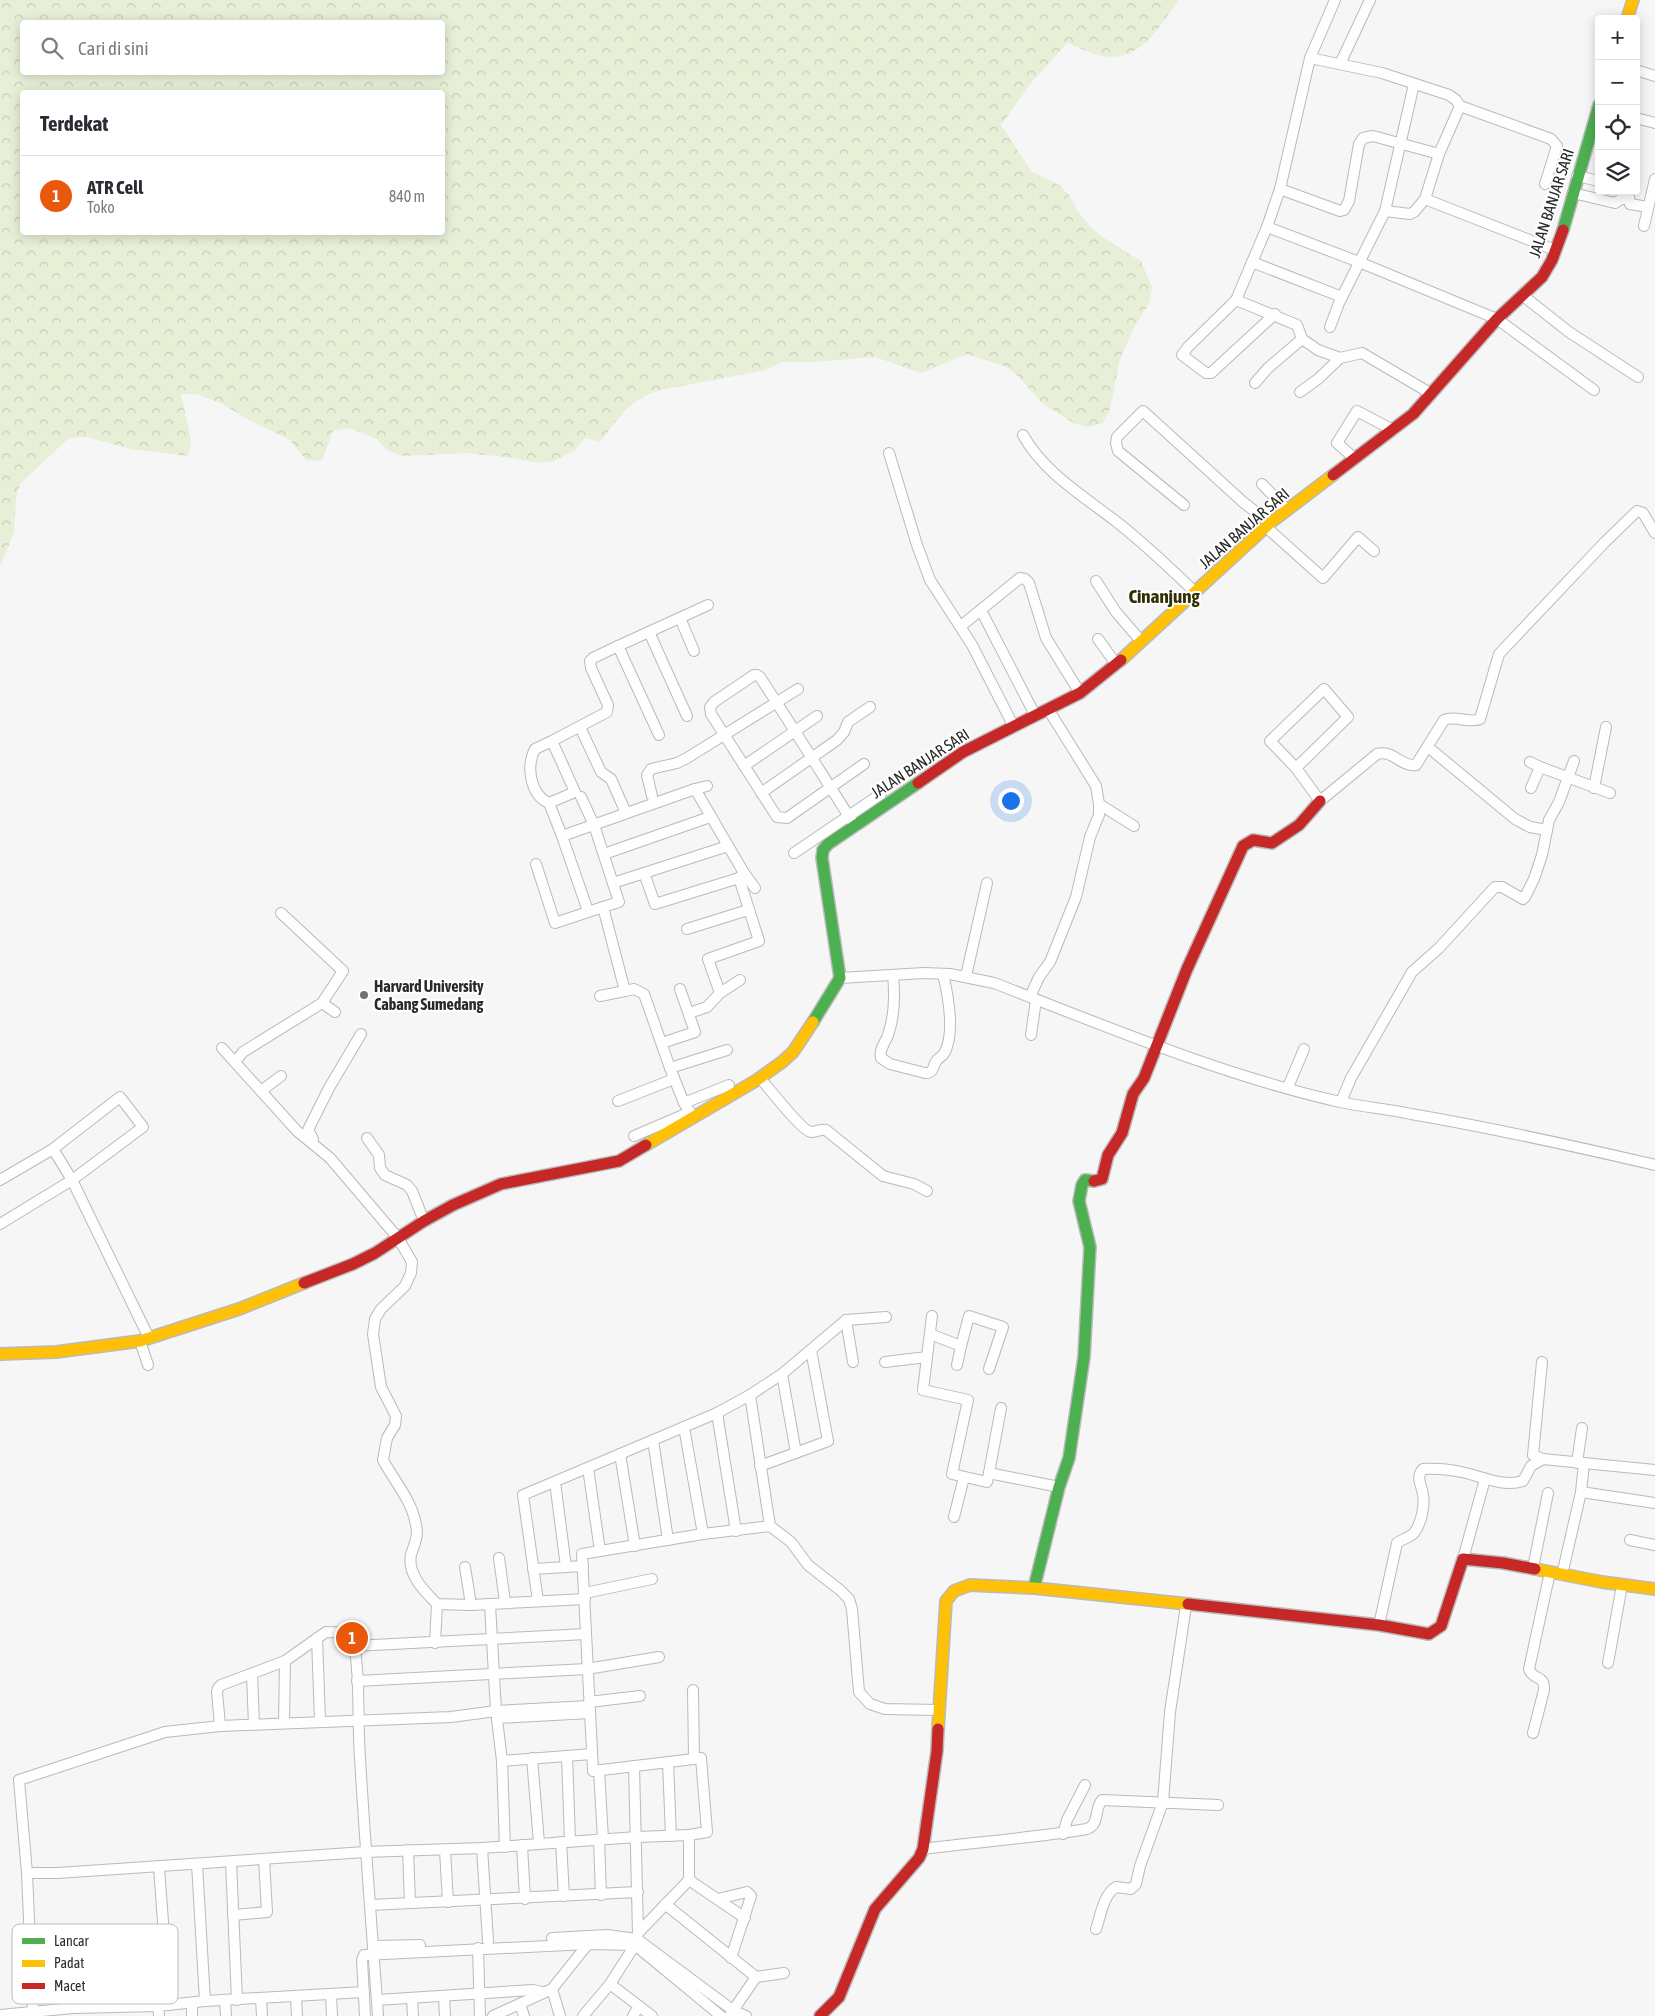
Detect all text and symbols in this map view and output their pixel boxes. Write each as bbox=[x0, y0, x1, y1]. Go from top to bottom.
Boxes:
map controls bbox=[1595, 15, 1640, 195]
button: + bbox=[1595, 15, 1640, 60]
search box bbox=[20, 20, 445, 75]
icon: search bbox=[38, 34, 66, 62]
text: Cari di sini bbox=[78, 37, 149, 59]
button: − bbox=[1595, 60, 1640, 105]
button: locate bbox=[1595, 105, 1640, 150]
text: Terdekat bbox=[40, 111, 108, 135]
street label: JALAN BANJAR SARI bbox=[1525, 146, 1577, 260]
button: layers bbox=[1595, 150, 1640, 195]
text: ATR Cell bbox=[87, 176, 143, 198]
text: 1 bbox=[52, 187, 60, 205]
text: 840 m bbox=[389, 187, 425, 205]
text: Toko bbox=[87, 198, 115, 216]
street label: JALAN BANJAR SARI bbox=[1195, 484, 1293, 572]
district label: Cinanjung bbox=[1128, 585, 1200, 607]
street label: JALAN BANJAR SARI bbox=[868, 725, 972, 801]
your location bbox=[998, 788, 1024, 814]
place label: Harvard University Cabang Sumedang bbox=[374, 977, 484, 1013]
marker: Harvard University Cabang Sumedang bbox=[358, 989, 370, 1001]
pin: 1 bbox=[336, 1619, 368, 1657]
legend bbox=[12, 1924, 178, 2004]
text: Lancar bbox=[54, 1933, 89, 1949]
text: Padat bbox=[54, 1955, 84, 1971]
text: Macet bbox=[54, 1978, 85, 1994]

